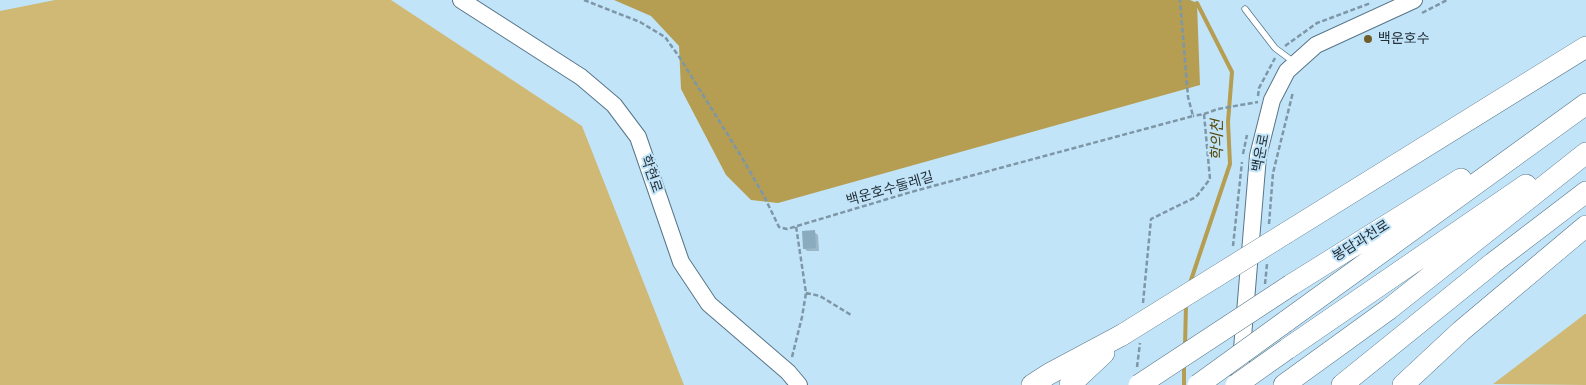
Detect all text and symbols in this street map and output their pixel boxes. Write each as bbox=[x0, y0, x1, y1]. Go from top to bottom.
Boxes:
place label: 백운호수 bbox=[1378, 31, 1430, 47]
marker: 백운호수 bbox=[1362, 33, 1374, 45]
water label: 학의천 bbox=[1209, 119, 1227, 161]
street label: 백운로 bbox=[1249, 132, 1273, 174]
street label: 학현로 bbox=[637, 153, 665, 195]
street label: 백운호수둘레길 bbox=[844, 168, 936, 210]
street label: 봉담과천로 bbox=[1329, 217, 1393, 265]

